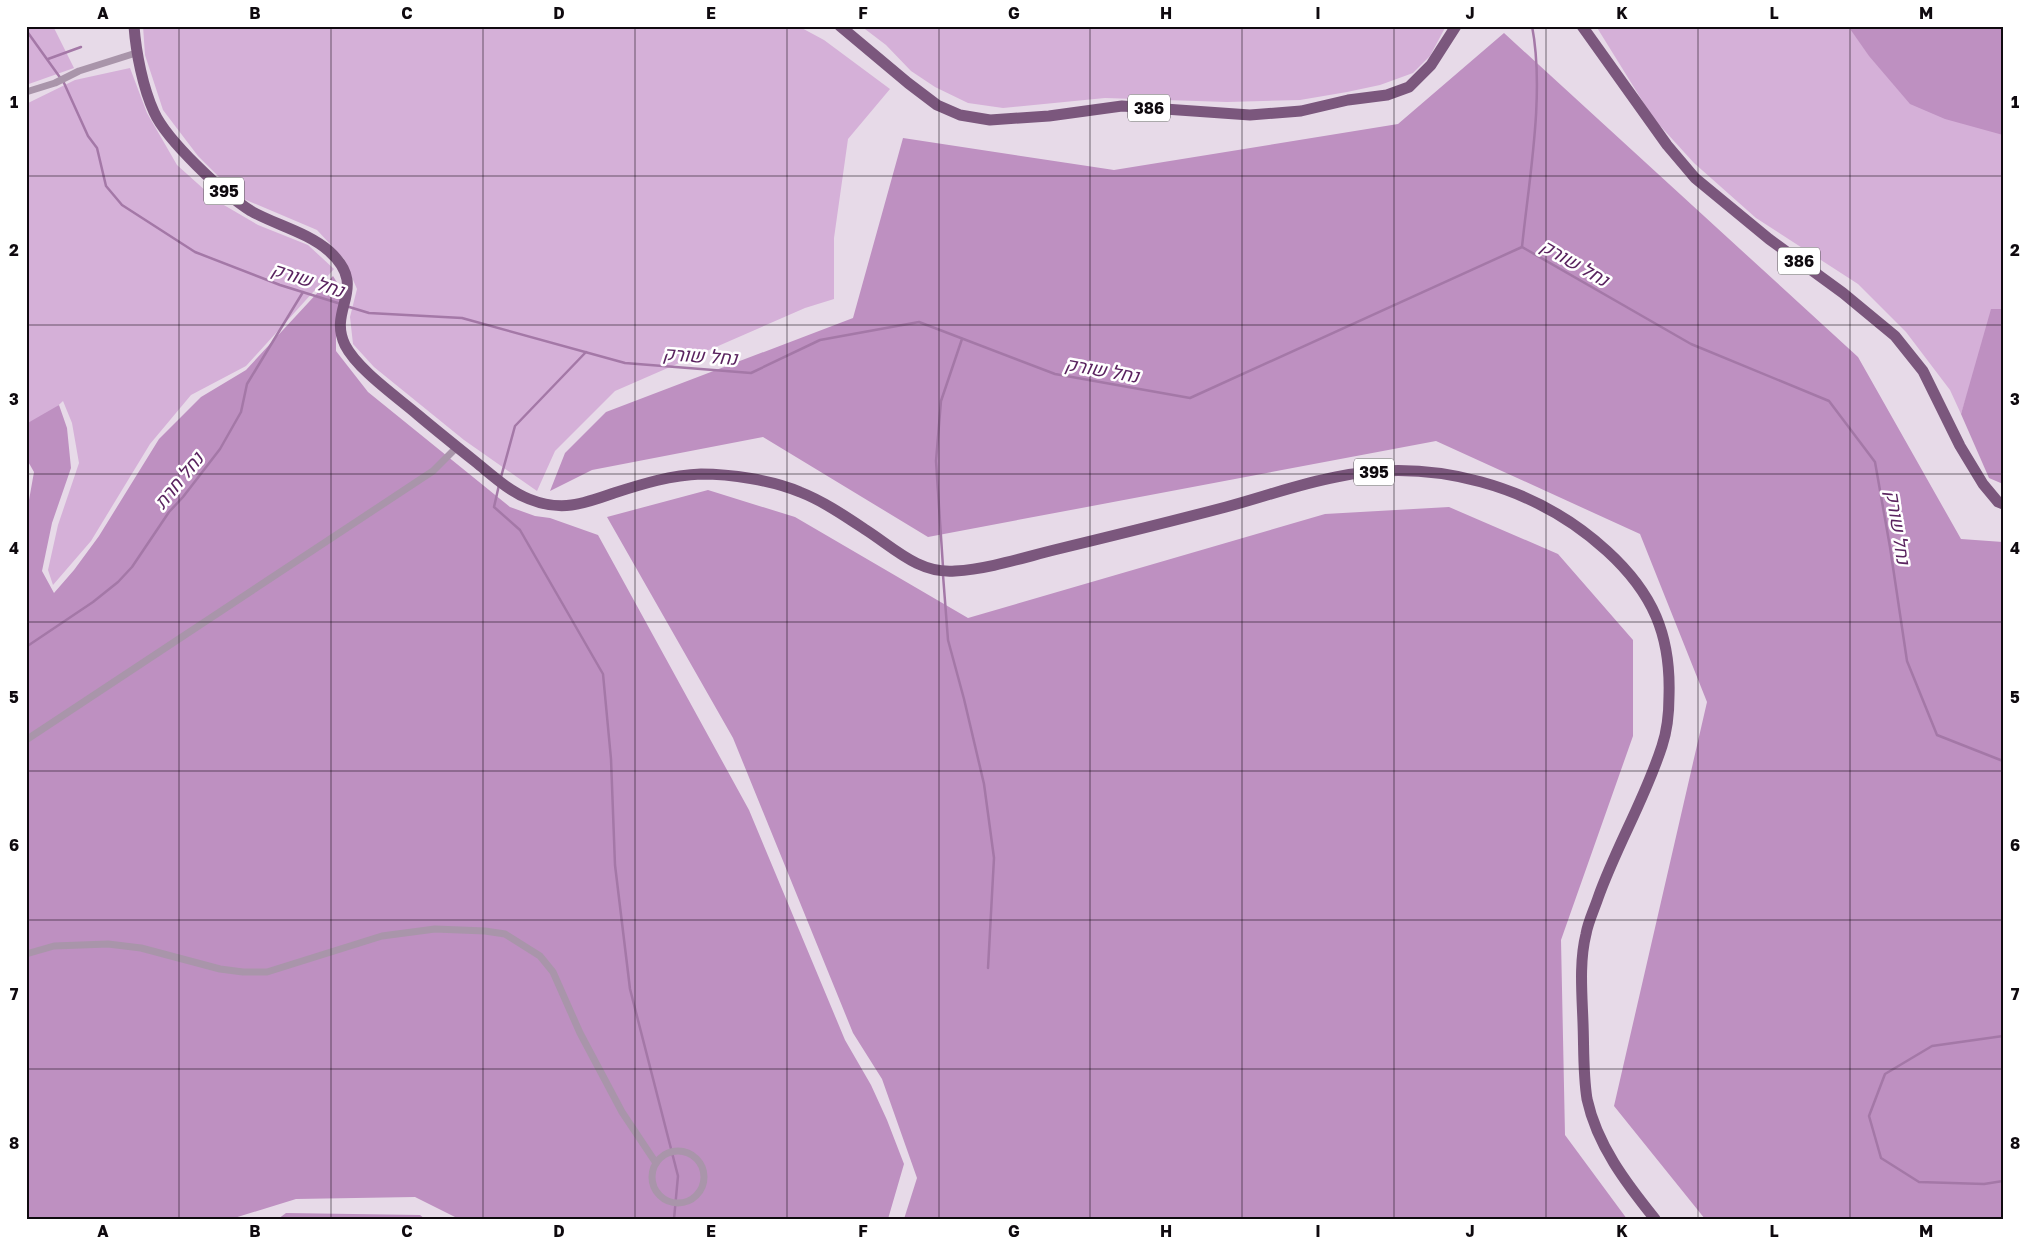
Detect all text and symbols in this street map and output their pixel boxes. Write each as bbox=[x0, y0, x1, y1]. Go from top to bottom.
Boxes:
text: A bbox=[97, 3, 109, 23]
text: B bbox=[249, 3, 261, 23]
text: C bbox=[401, 3, 413, 23]
text: D bbox=[553, 3, 565, 23]
text: E bbox=[706, 3, 716, 23]
text: F bbox=[858, 3, 868, 23]
text: G bbox=[1008, 3, 1020, 23]
text: H bbox=[1160, 3, 1172, 23]
text: I bbox=[1315, 3, 1321, 23]
text: J bbox=[1465, 3, 1475, 23]
text: K bbox=[1616, 3, 1628, 23]
text: L bbox=[1769, 3, 1779, 23]
text: M bbox=[1919, 3, 1933, 23]
text: 1 bbox=[10, 92, 18, 112]
text: 1 bbox=[2011, 92, 2019, 112]
road number: 386 bbox=[1128, 95, 1170, 122]
road number: 395 bbox=[204, 178, 244, 205]
water label: נחל שורק bbox=[1537, 233, 1614, 291]
text: 2 bbox=[9, 240, 19, 260]
text: 2 bbox=[2010, 240, 2020, 260]
road number: 386 bbox=[1778, 248, 1820, 274]
water label: נחל שורק bbox=[269, 257, 348, 302]
water label: נחל שורק bbox=[662, 341, 739, 369]
water label: נחל שורק bbox=[1063, 351, 1142, 387]
text: 3 bbox=[9, 389, 19, 409]
text: 3 bbox=[2010, 389, 2020, 409]
water label: נחל חרת bbox=[148, 446, 208, 513]
road number: 395 bbox=[1354, 458, 1394, 486]
water label: נחל שורק bbox=[1882, 488, 1916, 567]
text: 4 bbox=[9, 538, 19, 558]
text: 4 bbox=[2010, 538, 2020, 558]
text: 5 bbox=[9, 687, 19, 707]
text: 5 bbox=[2010, 687, 2020, 707]
text: 6 bbox=[9, 835, 19, 855]
text: 6 bbox=[2010, 835, 2020, 855]
text: 7 bbox=[10, 984, 19, 1004]
text: 7 bbox=[2011, 984, 2020, 1004]
text: 8 bbox=[9, 1133, 19, 1153]
text: 8 bbox=[2010, 1133, 2020, 1153]
text: A bbox=[97, 1221, 109, 1241]
text: B bbox=[249, 1221, 261, 1241]
text: C bbox=[401, 1221, 413, 1241]
text: D bbox=[553, 1221, 565, 1241]
text: E bbox=[706, 1221, 716, 1241]
text: F bbox=[858, 1221, 868, 1241]
text: G bbox=[1008, 1221, 1020, 1241]
text: H bbox=[1160, 1221, 1172, 1241]
text: I bbox=[1315, 1221, 1321, 1241]
text: J bbox=[1465, 1221, 1475, 1241]
text: K bbox=[1616, 1221, 1628, 1241]
text: L bbox=[1769, 1221, 1779, 1241]
text: M bbox=[1919, 1221, 1933, 1241]

